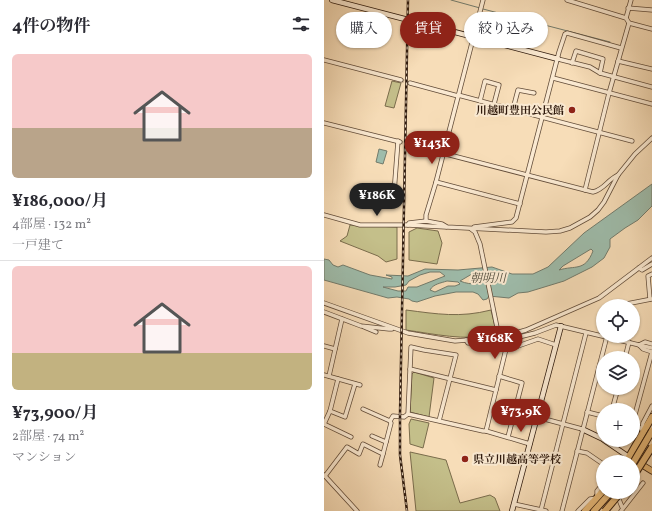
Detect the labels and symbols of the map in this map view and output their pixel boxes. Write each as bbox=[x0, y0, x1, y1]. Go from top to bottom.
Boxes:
place label: 川越町豊田公民館 bbox=[476, 104, 564, 119]
marker: 川越町豊田公民館 bbox=[567, 105, 577, 115]
pin: ¥143K bbox=[404, 131, 460, 165]
pin: ¥186K bbox=[349, 183, 405, 217]
water label: 朝明川 bbox=[470, 271, 508, 287]
pin: ¥168K bbox=[467, 326, 523, 360]
pin: ¥73.9K bbox=[488, 399, 554, 433]
place label: 県立川越高等学校 bbox=[473, 453, 561, 468]
marker: 県立川越高等学校 bbox=[460, 454, 470, 464]

